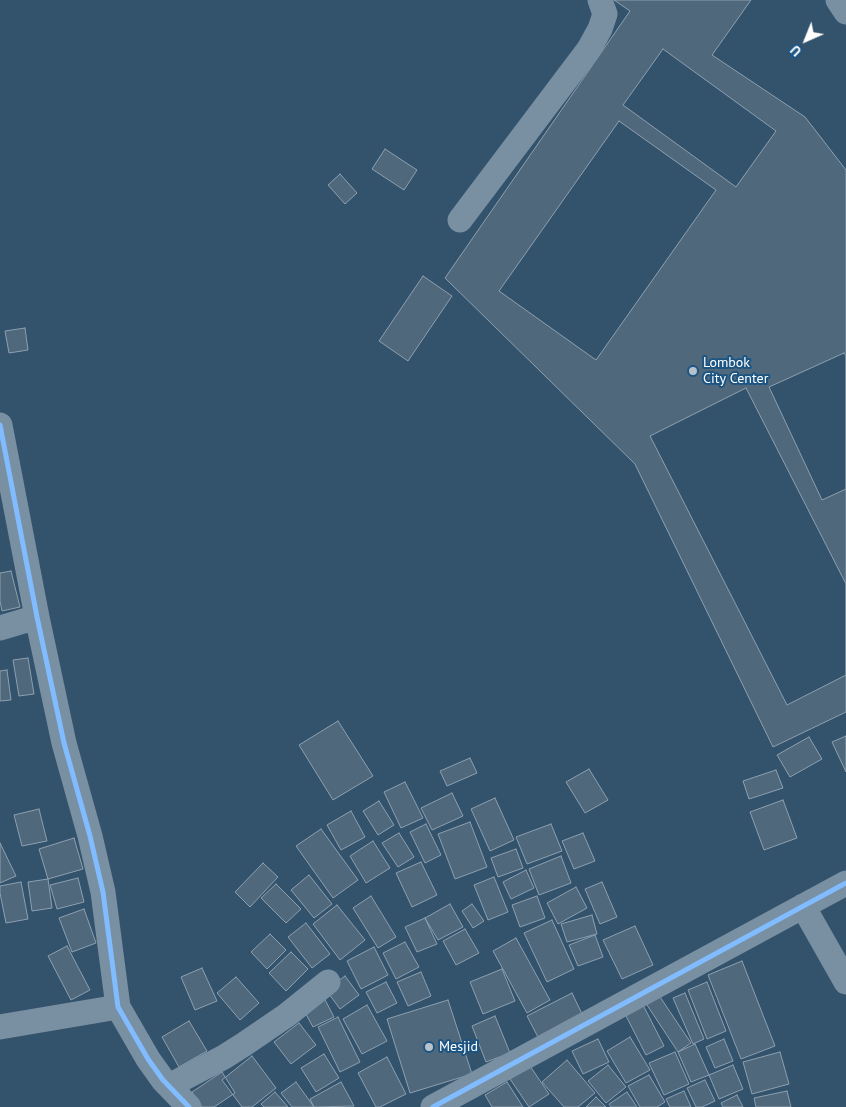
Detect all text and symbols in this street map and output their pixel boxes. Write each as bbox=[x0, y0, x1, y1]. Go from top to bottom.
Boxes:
north arrow bbox=[781, 15, 831, 65]
text: U bbox=[786, 41, 805, 60]
place label: Lombok City Center bbox=[703, 355, 768, 388]
marker: Lombok City Center bbox=[687, 365, 699, 377]
place label: Mesjid bbox=[439, 1039, 478, 1055]
marker: Mesjid bbox=[423, 1041, 435, 1053]

